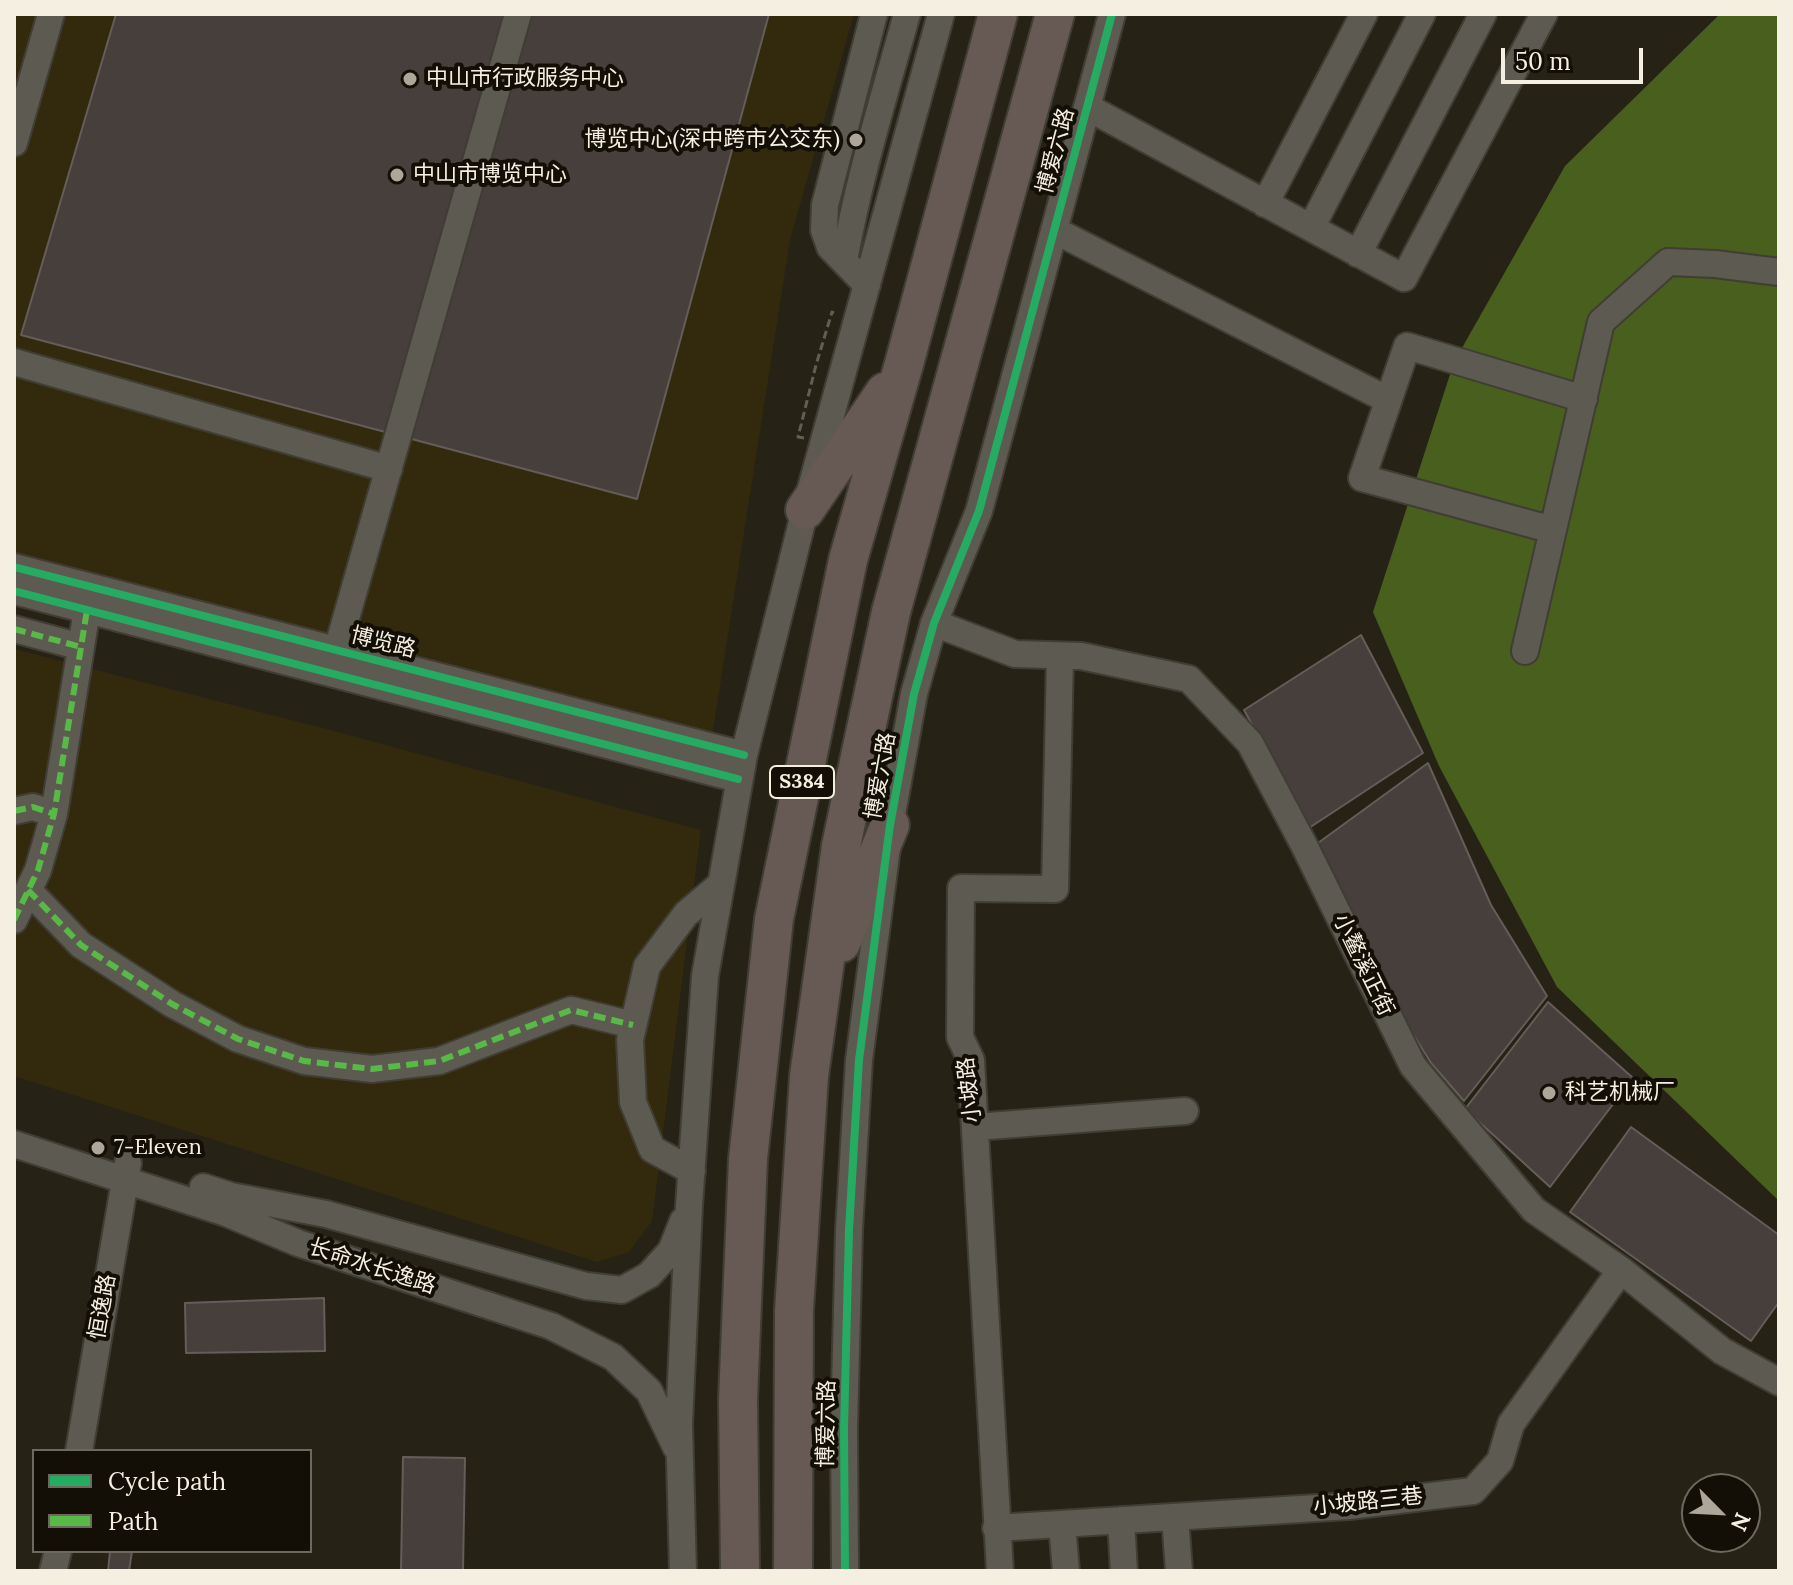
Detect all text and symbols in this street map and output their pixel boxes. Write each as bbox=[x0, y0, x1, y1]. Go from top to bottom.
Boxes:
scale bar bbox=[1505, 32, 1647, 82]
text: 50 m bbox=[1515, 46, 1571, 77]
place label: 中山市行政服务中心 bbox=[426, 66, 624, 92]
marker: 中山市行政服务中心 bbox=[401, 70, 419, 88]
street label: 博爱六路 bbox=[1032, 105, 1080, 197]
place label: 博览中心(深中跨市公交东) bbox=[585, 127, 840, 153]
marker: 博览中心(深中跨市公交东) bbox=[847, 131, 865, 149]
place label: 中山市博览中心 bbox=[413, 162, 567, 188]
marker: 中山市博览中心 bbox=[388, 166, 406, 184]
street label: 博览路 bbox=[348, 622, 418, 664]
street label: 博爱六路 bbox=[860, 730, 902, 822]
road number: S384 bbox=[770, 766, 834, 798]
street label: 小鳌溪正街 bbox=[1327, 910, 1399, 1020]
street label: 小坡路 bbox=[953, 1056, 987, 1124]
place label: 科艺机械厂 bbox=[1565, 1080, 1675, 1106]
marker: 科艺机械厂 bbox=[1540, 1084, 1558, 1102]
place label: 7-Eleven bbox=[114, 1135, 202, 1161]
marker: 7-Eleven bbox=[89, 1139, 107, 1157]
street label: 长命水长逸路 bbox=[305, 1234, 439, 1300]
street label: 恒逸路 bbox=[84, 1272, 122, 1342]
street label: 博爱六路 bbox=[813, 1380, 841, 1468]
legend bbox=[32, 1449, 312, 1553]
text: Cycle path bbox=[108, 1466, 226, 1497]
north arrow bbox=[1681, 1473, 1761, 1553]
street label: 小坡路三巷 bbox=[1312, 1483, 1424, 1521]
text: Path bbox=[108, 1506, 158, 1537]
text: N bbox=[1725, 1508, 1757, 1535]

